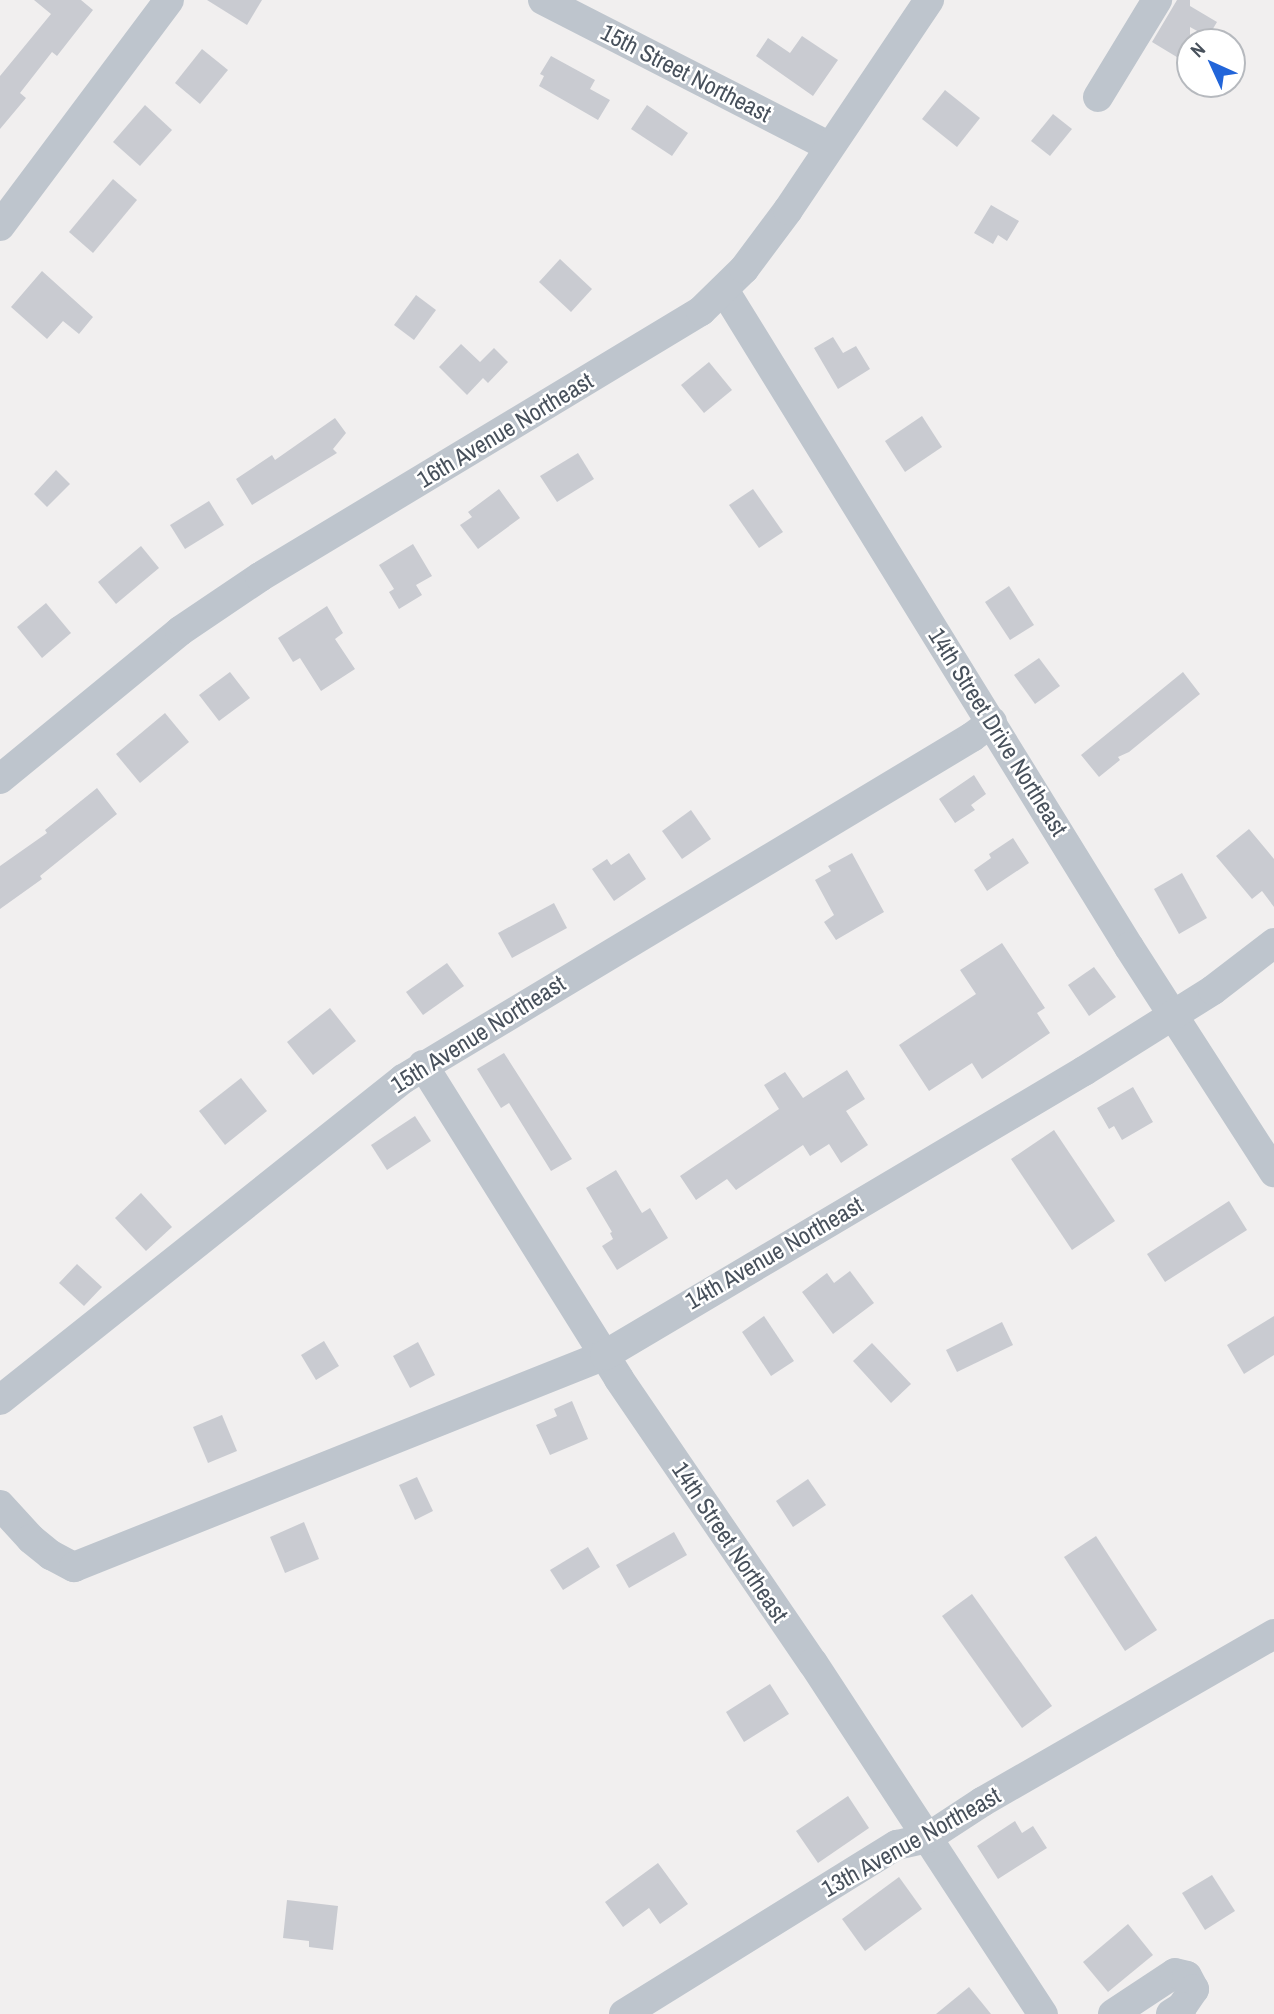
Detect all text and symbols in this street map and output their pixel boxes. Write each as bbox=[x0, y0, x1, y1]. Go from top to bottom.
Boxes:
street label: 15th Street Northeast bbox=[596, 18, 776, 128]
north arrow bbox=[1176, 28, 1246, 98]
text: N bbox=[1184, 36, 1211, 63]
street label: 16th Avenue Northeast bbox=[411, 366, 599, 494]
street label: 14th Street Drive Northeast bbox=[922, 623, 1074, 841]
street label: 15th Avenue Northeast bbox=[385, 969, 571, 1099]
street label: 14th Avenue Northeast bbox=[680, 1190, 868, 1316]
street label: 14th Street Northeast bbox=[666, 1456, 794, 1628]
street label: 13th Avenue Northeast bbox=[816, 1781, 1006, 1903]

